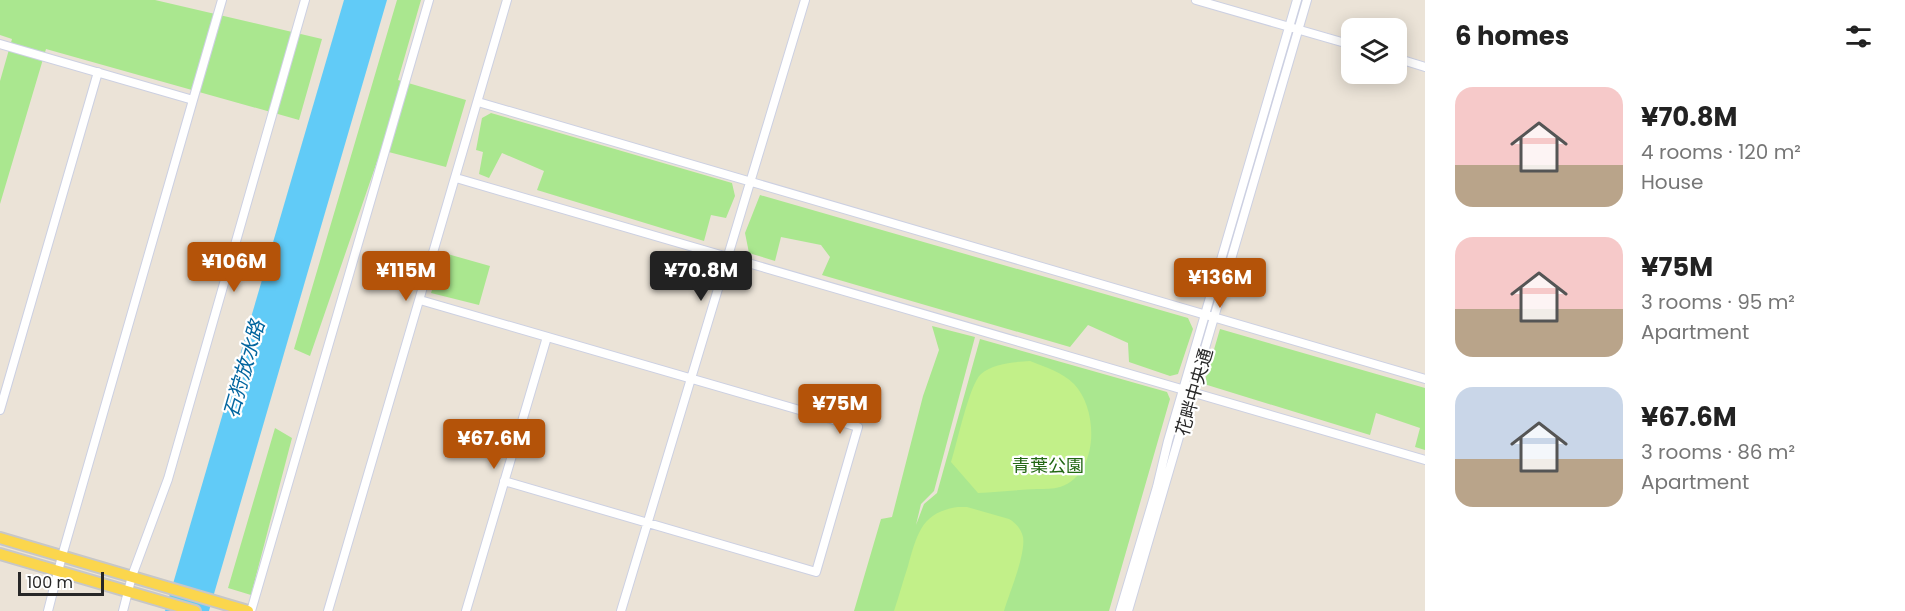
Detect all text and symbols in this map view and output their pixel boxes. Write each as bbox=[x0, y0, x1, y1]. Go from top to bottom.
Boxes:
map controls bbox=[1341, 18, 1407, 84]
button: layers bbox=[1341, 18, 1407, 84]
text: 6 homes bbox=[1455, 18, 1569, 54]
icon: filters bbox=[1842, 20, 1875, 53]
text: ¥70.8M bbox=[1641, 99, 1737, 135]
icon: home bbox=[1503, 111, 1575, 183]
text: 4 rooms · 120 m² bbox=[1641, 138, 1801, 166]
text: House bbox=[1641, 168, 1703, 196]
pin: ¥106M bbox=[192, 242, 276, 293]
text: ¥106M bbox=[201, 247, 267, 275]
text: ¥75M bbox=[1641, 249, 1713, 285]
pin: ¥115M bbox=[364, 251, 448, 302]
pin: ¥70.8M bbox=[652, 251, 750, 302]
text: ¥115M bbox=[376, 256, 436, 284]
text: ¥70.8M bbox=[664, 256, 738, 284]
pin: ¥136M bbox=[1178, 258, 1262, 309]
icon: home bbox=[1503, 261, 1575, 333]
text: ¥136M bbox=[1188, 263, 1252, 291]
text: 3 rooms · 95 m² bbox=[1641, 288, 1795, 316]
water label: 石狩放水路 bbox=[217, 315, 272, 421]
text: Apartment bbox=[1641, 318, 1749, 346]
street label: 花畔中央通 bbox=[1170, 345, 1218, 439]
pin: ¥75M bbox=[804, 384, 876, 435]
text: ¥75M bbox=[812, 389, 868, 417]
text: ¥67.6M bbox=[1641, 399, 1737, 435]
icon: home bbox=[1503, 411, 1575, 483]
pin: ¥67.6M bbox=[445, 419, 543, 470]
text: ¥67.6M bbox=[457, 424, 531, 452]
text: 3 rooms · 86 m² bbox=[1641, 438, 1795, 466]
park label: 青葉公園 bbox=[1012, 453, 1084, 478]
text: Apartment bbox=[1641, 468, 1749, 496]
scale bar bbox=[18, 569, 104, 596]
text: 100 m bbox=[27, 571, 73, 594]

